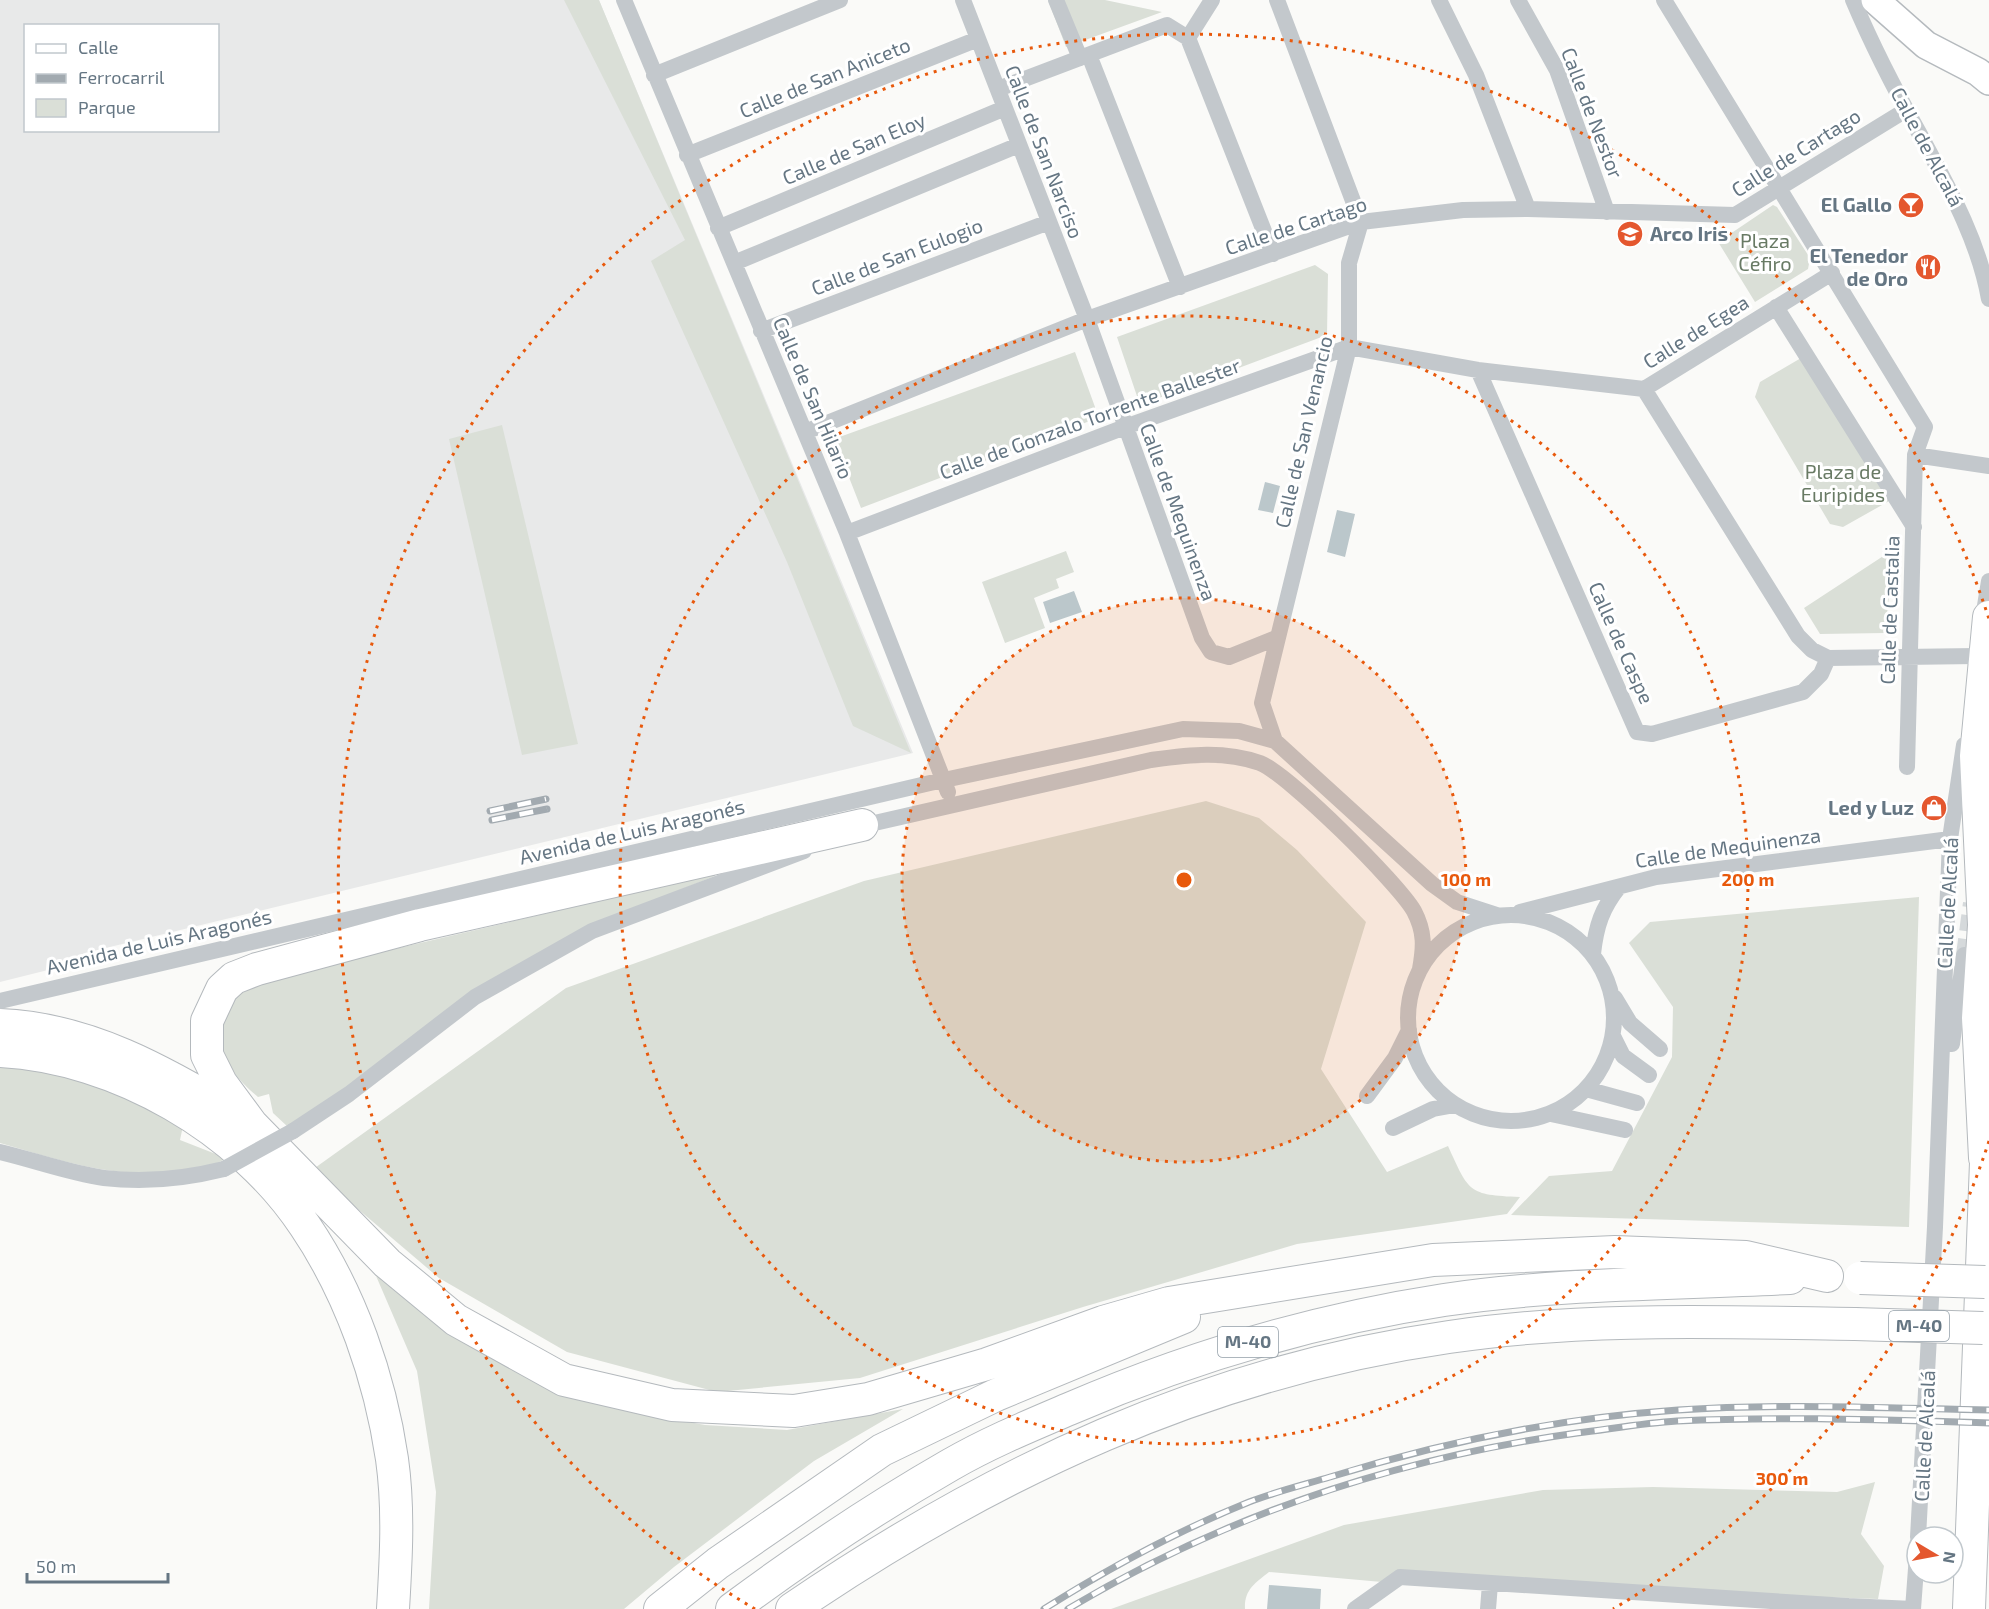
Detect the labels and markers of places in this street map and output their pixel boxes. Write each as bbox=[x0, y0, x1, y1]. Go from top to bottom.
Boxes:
bar icon: El Gallo bbox=[1896, 190, 1926, 220]
place label: El Gallo bbox=[1821, 192, 1892, 216]
school or university icon: Arco Iris bbox=[1615, 219, 1645, 249]
place label: Arco Iris bbox=[1650, 221, 1728, 245]
place label: El Tenedor de Oro bbox=[1810, 243, 1908, 290]
restaurant icon: El Tenedor de Oro bbox=[1913, 252, 1943, 282]
shop icon: Led y Luz bbox=[1919, 793, 1949, 823]
place label: Led y Luz bbox=[1828, 795, 1914, 820]
centre of rings bbox=[1174, 870, 1194, 890]

